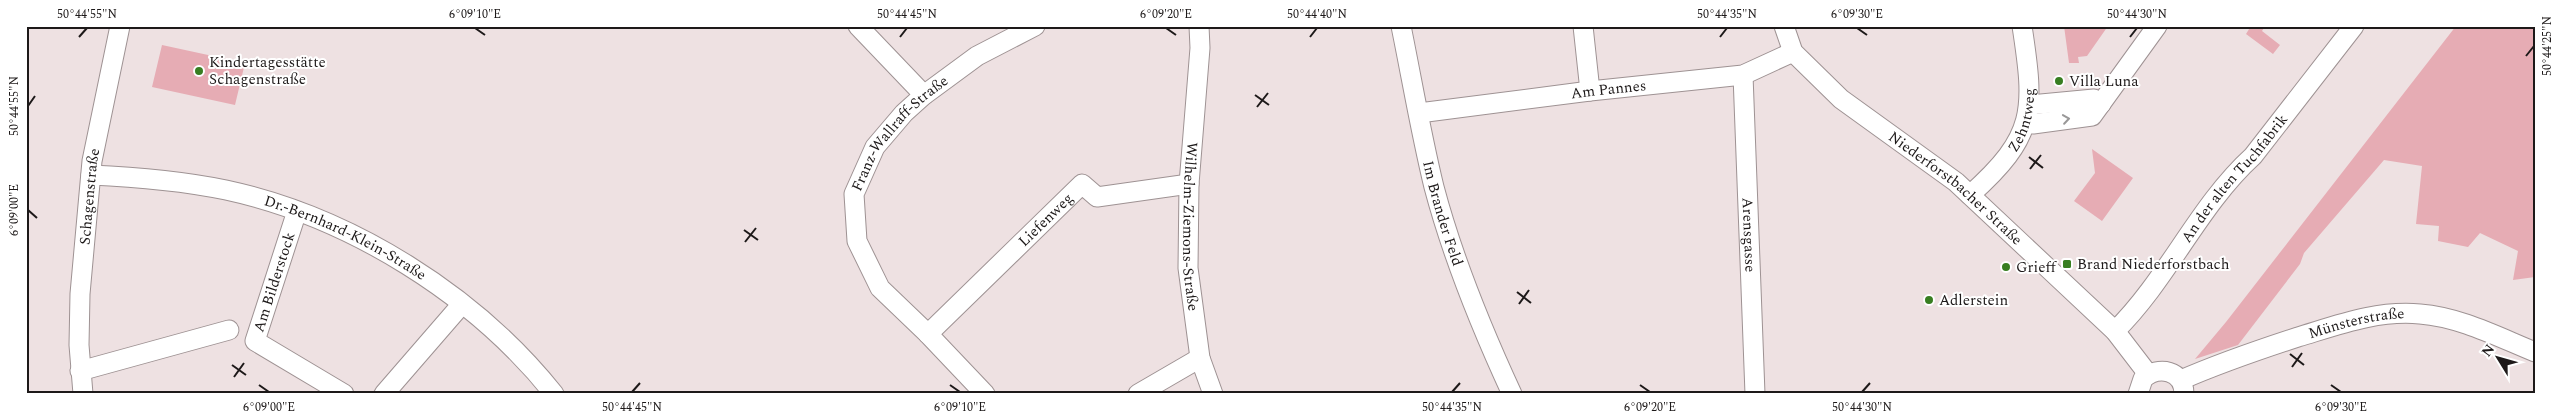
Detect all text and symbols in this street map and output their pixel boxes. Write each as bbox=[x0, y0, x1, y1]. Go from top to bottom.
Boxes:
text: 50°44'55"N bbox=[57, 5, 117, 24]
text: 6°09'10"E bbox=[449, 5, 501, 24]
text: 50°44'45"N bbox=[877, 5, 937, 24]
text: 6°09'20"E bbox=[1140, 5, 1192, 24]
text: 50°44'40"N bbox=[1287, 5, 1347, 24]
text: 50°44'35"N bbox=[1697, 5, 1757, 24]
text: 6°09'30"E bbox=[1831, 5, 1883, 24]
text: 50°44'30"N bbox=[2107, 5, 2167, 24]
text: 50°44'25"N bbox=[2538, 16, 2557, 76]
place label: Kindertagesstätte Schagenstraße bbox=[209, 51, 326, 91]
marker: Kindertagesstätte Schagenstraße bbox=[193, 65, 205, 77]
street label: Franz-Wallraff-Straße bbox=[846, 70, 953, 195]
place label: Villa Luna bbox=[2069, 70, 2139, 93]
street label: Am Pannes bbox=[1569, 74, 1647, 105]
marker: Villa Luna bbox=[2053, 75, 2065, 87]
text: 50°44'55"N bbox=[5, 76, 24, 136]
street label: Zehntweg bbox=[2002, 88, 2041, 157]
street label: An der alten Tuchfabrik bbox=[2175, 109, 2294, 248]
one-way arrow bbox=[2062, 115, 2071, 125]
street label: Niederforstbacher Straße bbox=[1883, 126, 2028, 251]
street label: Wilhelm-Ziemons-Straße bbox=[1176, 141, 1205, 312]
street label: Schagenstraße bbox=[73, 146, 106, 246]
street label: Im Brander Feld bbox=[1416, 159, 1469, 269]
text: 6°09'00"E bbox=[5, 184, 24, 236]
street label: Liefenweg bbox=[1013, 188, 1079, 252]
street label: Dr.-Bernhard-Klein-Straße bbox=[261, 189, 431, 286]
street label: Arensgasse bbox=[1736, 197, 1761, 273]
street label: Am Bilderstock bbox=[247, 229, 301, 335]
place label: Brand Niederforstbach bbox=[2077, 253, 2230, 276]
place label: Grieff bbox=[2016, 256, 2057, 279]
marker: Brand Niederforstbach bbox=[2061, 258, 2073, 270]
marker: Grieff bbox=[2000, 261, 2012, 273]
place label: Adlerstein bbox=[1939, 289, 2009, 312]
marker: Adlerstein bbox=[1923, 294, 1935, 306]
street label: Münsterstraße bbox=[2306, 302, 2405, 345]
north arrow bbox=[2474, 332, 2524, 382]
text: N bbox=[2476, 340, 2500, 361]
text: 6°09'00"E bbox=[243, 398, 295, 417]
text: 50°44'45"N bbox=[602, 398, 662, 417]
text: 6°09'10"E bbox=[934, 398, 986, 417]
text: 50°44'35"N bbox=[1422, 398, 1482, 417]
text: 6°09'20"E bbox=[1624, 398, 1676, 417]
text: 50°44'30"N bbox=[1832, 398, 1892, 417]
text: 6°09'30"E bbox=[2315, 398, 2367, 417]

